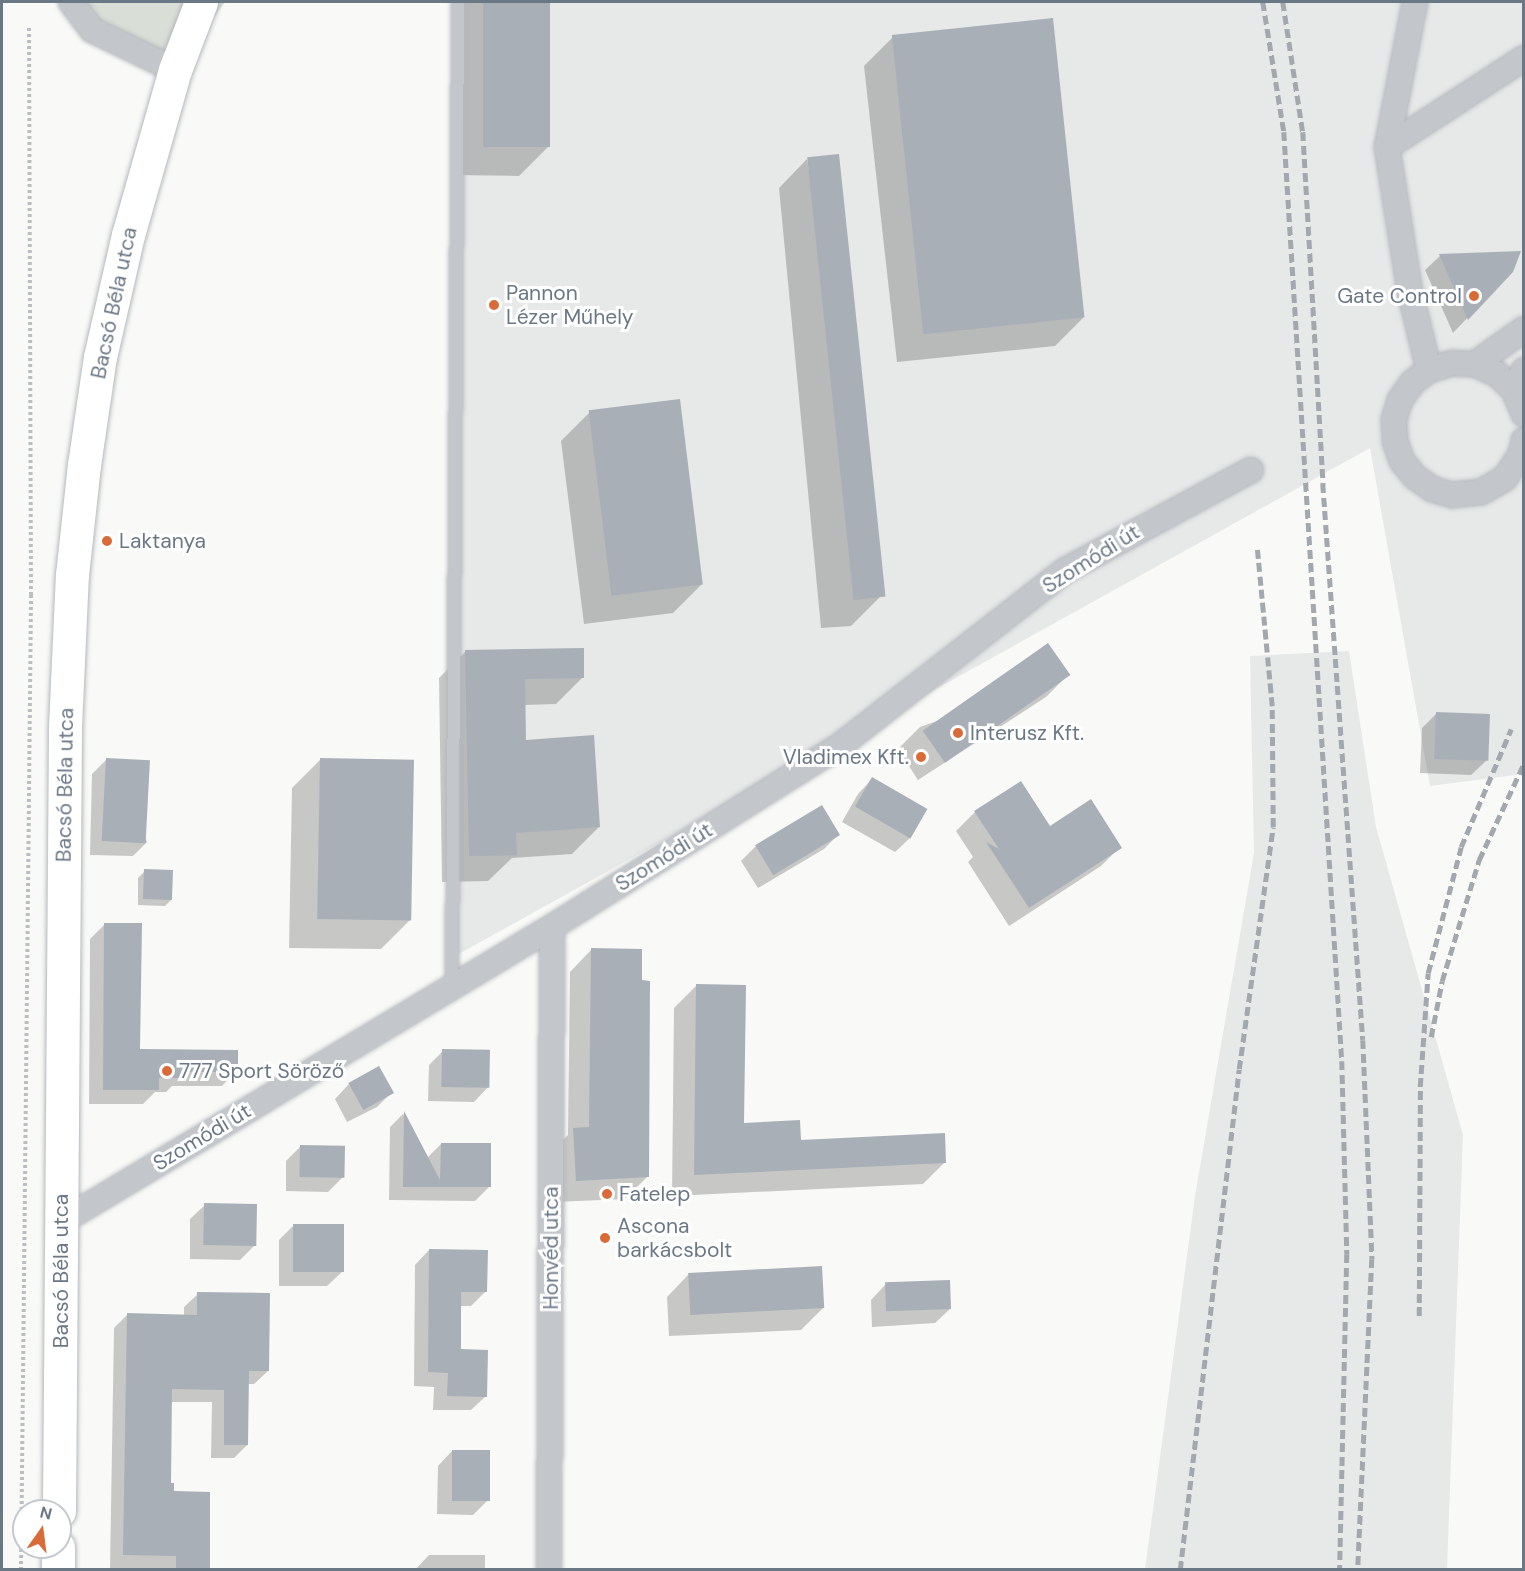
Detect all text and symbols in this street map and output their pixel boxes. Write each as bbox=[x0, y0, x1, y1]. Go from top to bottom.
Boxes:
street label: Bacsó Béla utca bbox=[86, 225, 142, 381]
place label: Pannon Lézer Műhely bbox=[506, 280, 634, 330]
place label: Gate Control bbox=[1337, 283, 1462, 309]
marker: Gate Control bbox=[1467, 289, 1481, 303]
marker: Pannon Lézer Műhely bbox=[487, 298, 501, 312]
street label: Szomódi út bbox=[1038, 519, 1144, 599]
place label: Laktanya bbox=[119, 528, 206, 554]
marker: Laktanya bbox=[100, 534, 114, 548]
street label: Bacsó Béla utca bbox=[51, 708, 79, 862]
place label: Interusz Kft. bbox=[970, 720, 1084, 746]
marker: Interusz Kft. bbox=[951, 726, 965, 740]
place label: Vladimex Kft. bbox=[783, 744, 909, 770]
marker: Vladimex Kft. bbox=[914, 750, 928, 764]
street label: Szomódi út bbox=[611, 817, 717, 897]
place label: 777 Sport Söröző bbox=[179, 1058, 344, 1084]
marker: 777 Sport Söröző bbox=[160, 1064, 174, 1078]
street label: Szomódi út bbox=[149, 1098, 255, 1176]
place label: Fatelep bbox=[619, 1181, 690, 1207]
street label: Honvéd utca bbox=[538, 1186, 564, 1310]
marker: Fatelep bbox=[600, 1187, 614, 1201]
street label: Bacsó Béla utca bbox=[48, 1194, 74, 1348]
place label: Ascona barkácsbolt bbox=[617, 1213, 732, 1263]
marker: Ascona barkácsbolt bbox=[598, 1231, 612, 1245]
north arrow bbox=[12, 1499, 72, 1559]
text: N bbox=[38, 1501, 54, 1525]

